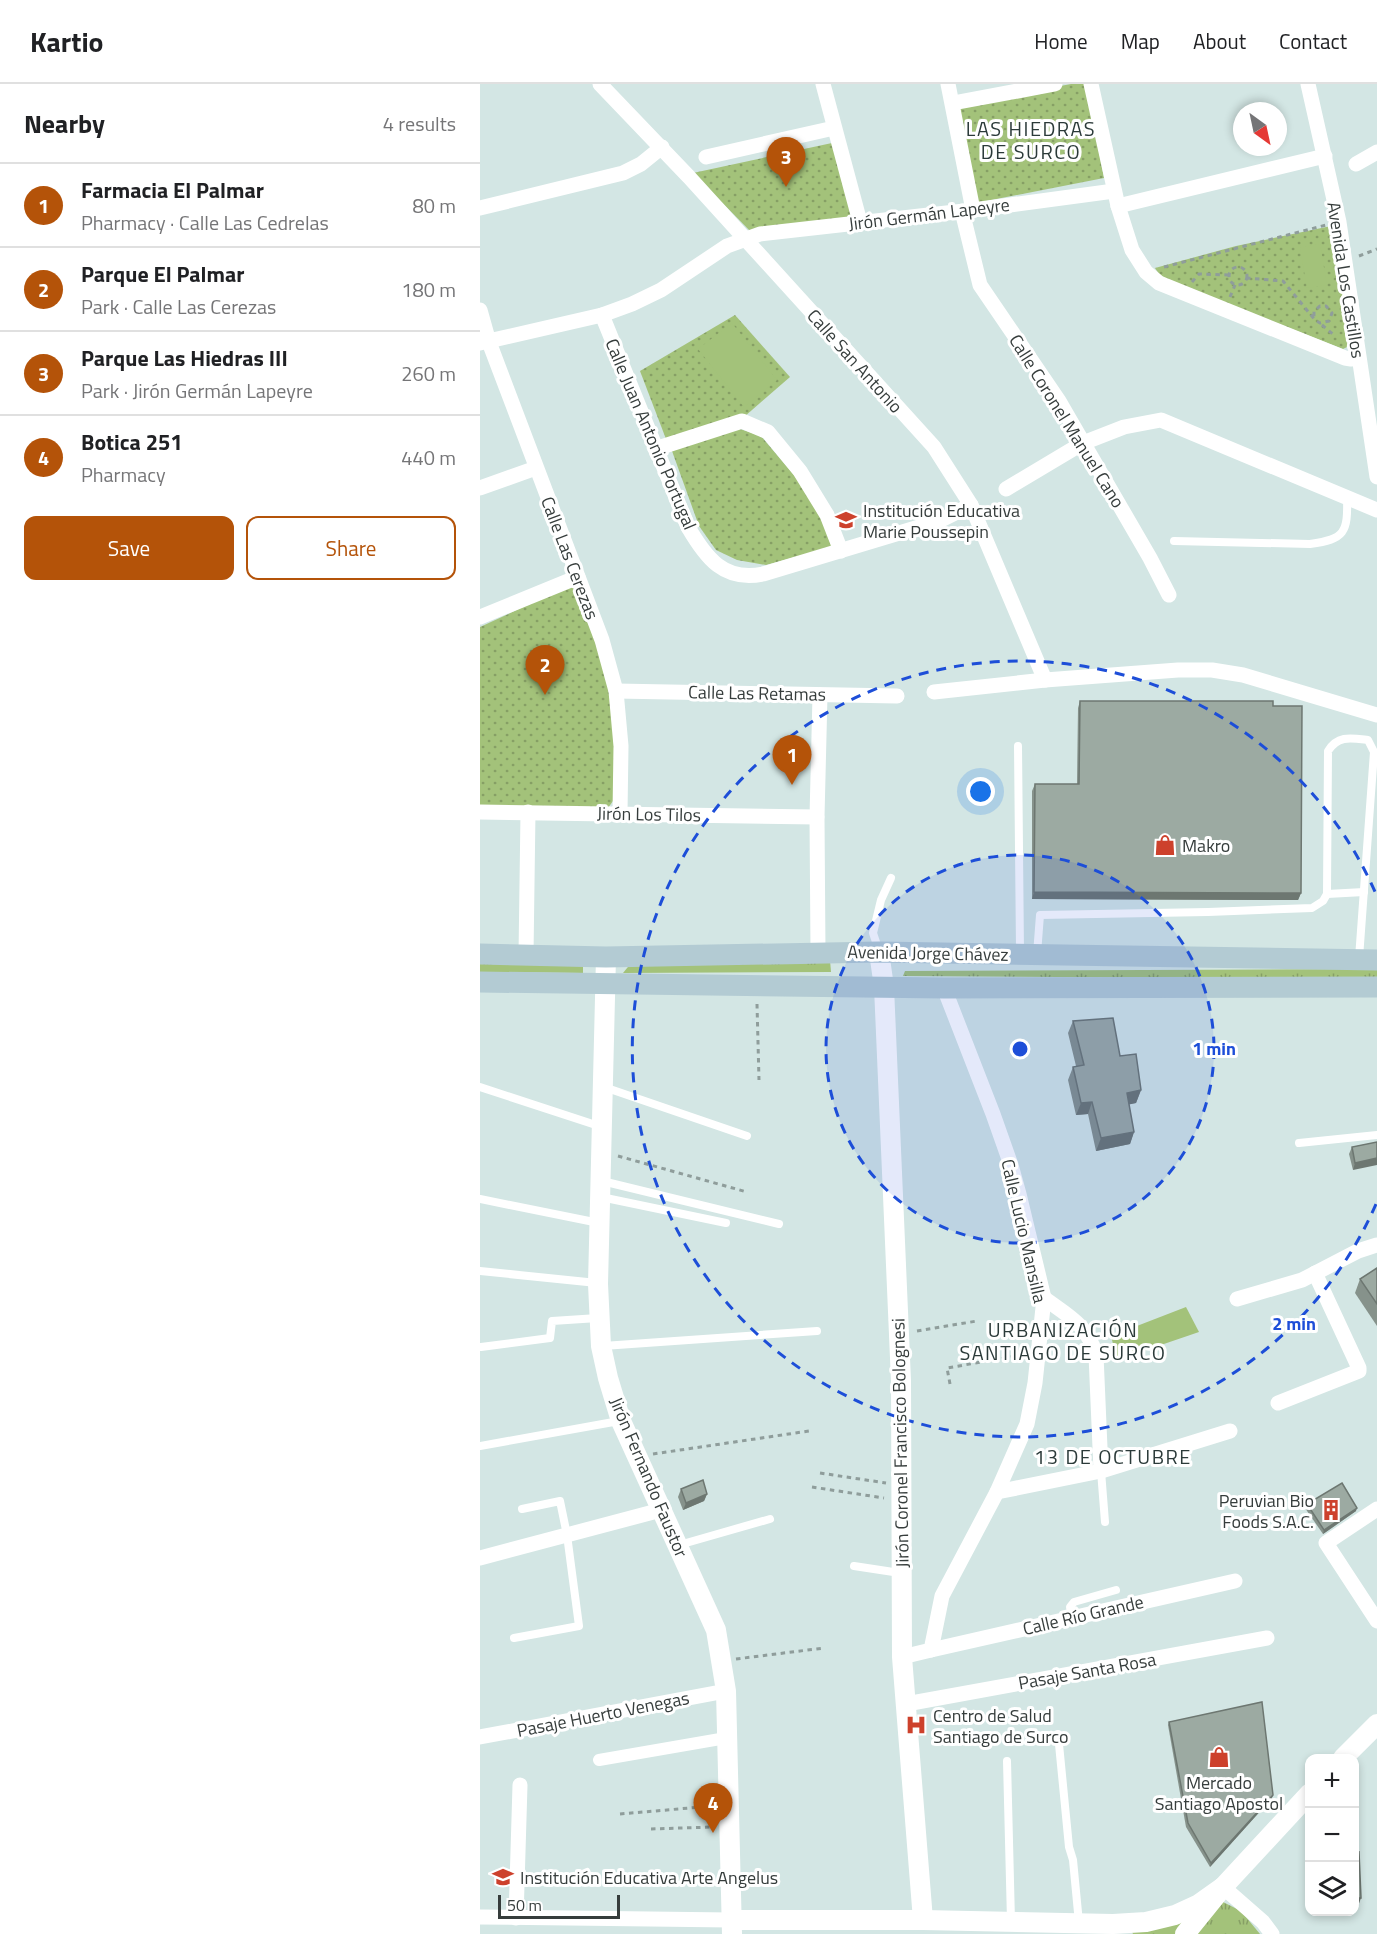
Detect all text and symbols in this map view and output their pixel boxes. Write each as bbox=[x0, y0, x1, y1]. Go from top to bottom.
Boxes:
text: Kartio bbox=[30, 20, 104, 63]
text: Home bbox=[1034, 25, 1088, 57]
text: Map bbox=[1121, 25, 1160, 57]
text: About bbox=[1193, 25, 1246, 57]
text: Contact bbox=[1279, 25, 1347, 57]
north arrow bbox=[1233, 102, 1287, 156]
text: Nearby bbox=[24, 104, 105, 143]
text: 4 results bbox=[383, 108, 456, 139]
district label: LAS HIEDRAS DE SURCO bbox=[966, 113, 1096, 167]
pin: 3 bbox=[766, 138, 806, 187]
text: Farmacia El Palmar bbox=[81, 173, 264, 207]
text: 1 bbox=[38, 190, 49, 221]
text: 80 m bbox=[412, 190, 456, 221]
street label: Jirón Germán Lapeyre bbox=[847, 191, 1011, 237]
street label: Avenida Los Castillos bbox=[1320, 200, 1372, 360]
text: Pharmacy · Calle Las Cedrelas bbox=[81, 207, 329, 238]
text: Parque El Palmar bbox=[81, 257, 244, 291]
text: 2 bbox=[38, 274, 49, 305]
text: 180 m bbox=[401, 274, 456, 305]
text: Park · Calle Las Cerezas bbox=[81, 291, 276, 322]
street label: Calle San Antonio bbox=[801, 303, 909, 419]
street label: Calle Coronel Manuel Cano bbox=[1002, 329, 1132, 513]
street label: Calle Juan Antonio Portugal bbox=[598, 334, 704, 534]
text: Parque Las Hiedras III bbox=[81, 341, 288, 375]
text: 3 bbox=[38, 358, 49, 389]
text: 260 m bbox=[401, 358, 456, 389]
text: Park · Jirón Germán Lapeyre bbox=[81, 375, 313, 406]
text: Botica 251 bbox=[81, 425, 183, 459]
text: 4 bbox=[38, 442, 49, 473]
text: 440 m bbox=[401, 442, 456, 473]
text: Pharmacy bbox=[81, 459, 166, 490]
street label: Calle Las Cerezas bbox=[534, 493, 606, 623]
place label: Institución Educativa Marie Poussepin bbox=[863, 497, 1020, 545]
school or university icon: Institución Educativa Marie Poussepin bbox=[834, 508, 858, 532]
button: Save bbox=[24, 516, 234, 580]
button: Share bbox=[246, 516, 456, 580]
pin: 2 bbox=[526, 646, 564, 695]
street label: Calle Las Retamas bbox=[688, 678, 826, 708]
pin: 1 bbox=[772, 736, 812, 785]
your location bbox=[966, 777, 995, 806]
street label: Jirón Los Tilos bbox=[597, 800, 701, 828]
place label: Makro bbox=[1182, 832, 1230, 859]
shop icon: Makro bbox=[1153, 833, 1177, 857]
street label: Avenida Jorge Chávez bbox=[847, 938, 1009, 968]
text: 1 min bbox=[1192, 1035, 1236, 1062]
centre of rings bbox=[1010, 1039, 1030, 1059]
street label: Calle Lucio Mansilla bbox=[994, 1156, 1054, 1306]
text: 2 min bbox=[1272, 1310, 1316, 1337]
district label: URBANIZACIÓN SANTIAGO DE SURCO bbox=[960, 1314, 1166, 1368]
street label: Jirón Coronel Francisco Bolognesi bbox=[884, 1318, 916, 1568]
street label: Jirón Fernando Faustor bbox=[603, 1393, 695, 1561]
district label: 13 DE OCTUBRE bbox=[1034, 1441, 1192, 1472]
place label: Peruvian Bio Foods S.A.C. bbox=[1219, 1487, 1314, 1535]
building icon: Peruvian Bio Foods S.A.C. bbox=[1319, 1498, 1343, 1522]
street label: Calle Río Grande bbox=[1020, 1588, 1146, 1642]
street label: Pasaje Santa Rosa bbox=[1016, 1646, 1158, 1696]
street label: Pasaje Huerto Venegas bbox=[514, 1684, 692, 1744]
place label: Centro de Salud Santiago de Surco bbox=[933, 1702, 1069, 1750]
hospital icon: Centro de Salud Santiago de Surco bbox=[904, 1713, 928, 1737]
shop icon: Mercado Santiago Apostol bbox=[1207, 1745, 1231, 1769]
map controls bbox=[1305, 1754, 1359, 1916]
button: + bbox=[1305, 1754, 1359, 1808]
place label: Mercado Santiago Apostol bbox=[1155, 1769, 1283, 1817]
pin: 4 bbox=[694, 1784, 732, 1833]
button: − bbox=[1305, 1808, 1359, 1862]
button: layers bbox=[1305, 1862, 1359, 1916]
place label: Institución Educativa Arte Angelus bbox=[520, 1864, 778, 1891]
school or university icon: Institución Educativa Arte Angelus bbox=[491, 1865, 515, 1889]
scale bar bbox=[498, 1892, 620, 1920]
text: 50 m bbox=[507, 1893, 542, 1917]

